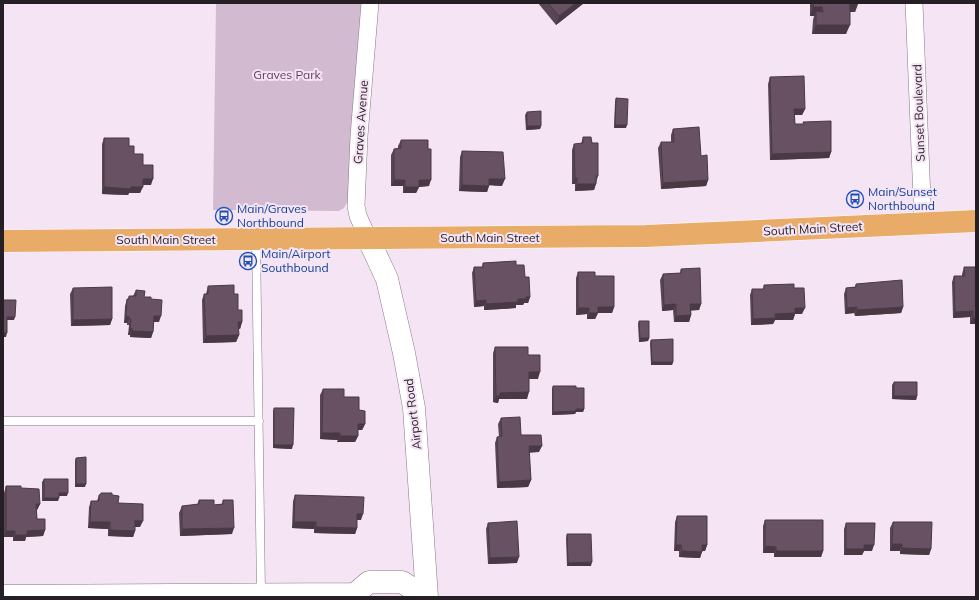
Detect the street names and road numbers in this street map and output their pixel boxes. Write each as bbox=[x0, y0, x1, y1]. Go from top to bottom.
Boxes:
street label: Sunset Boulevard bbox=[909, 64, 928, 162]
street label: Graves Avenue bbox=[350, 80, 371, 164]
street label: South Main Street bbox=[763, 218, 863, 239]
street label: South Main Street bbox=[440, 230, 540, 245]
street label: South Main Street bbox=[116, 232, 216, 247]
street label: Airport Road bbox=[401, 378, 424, 450]

